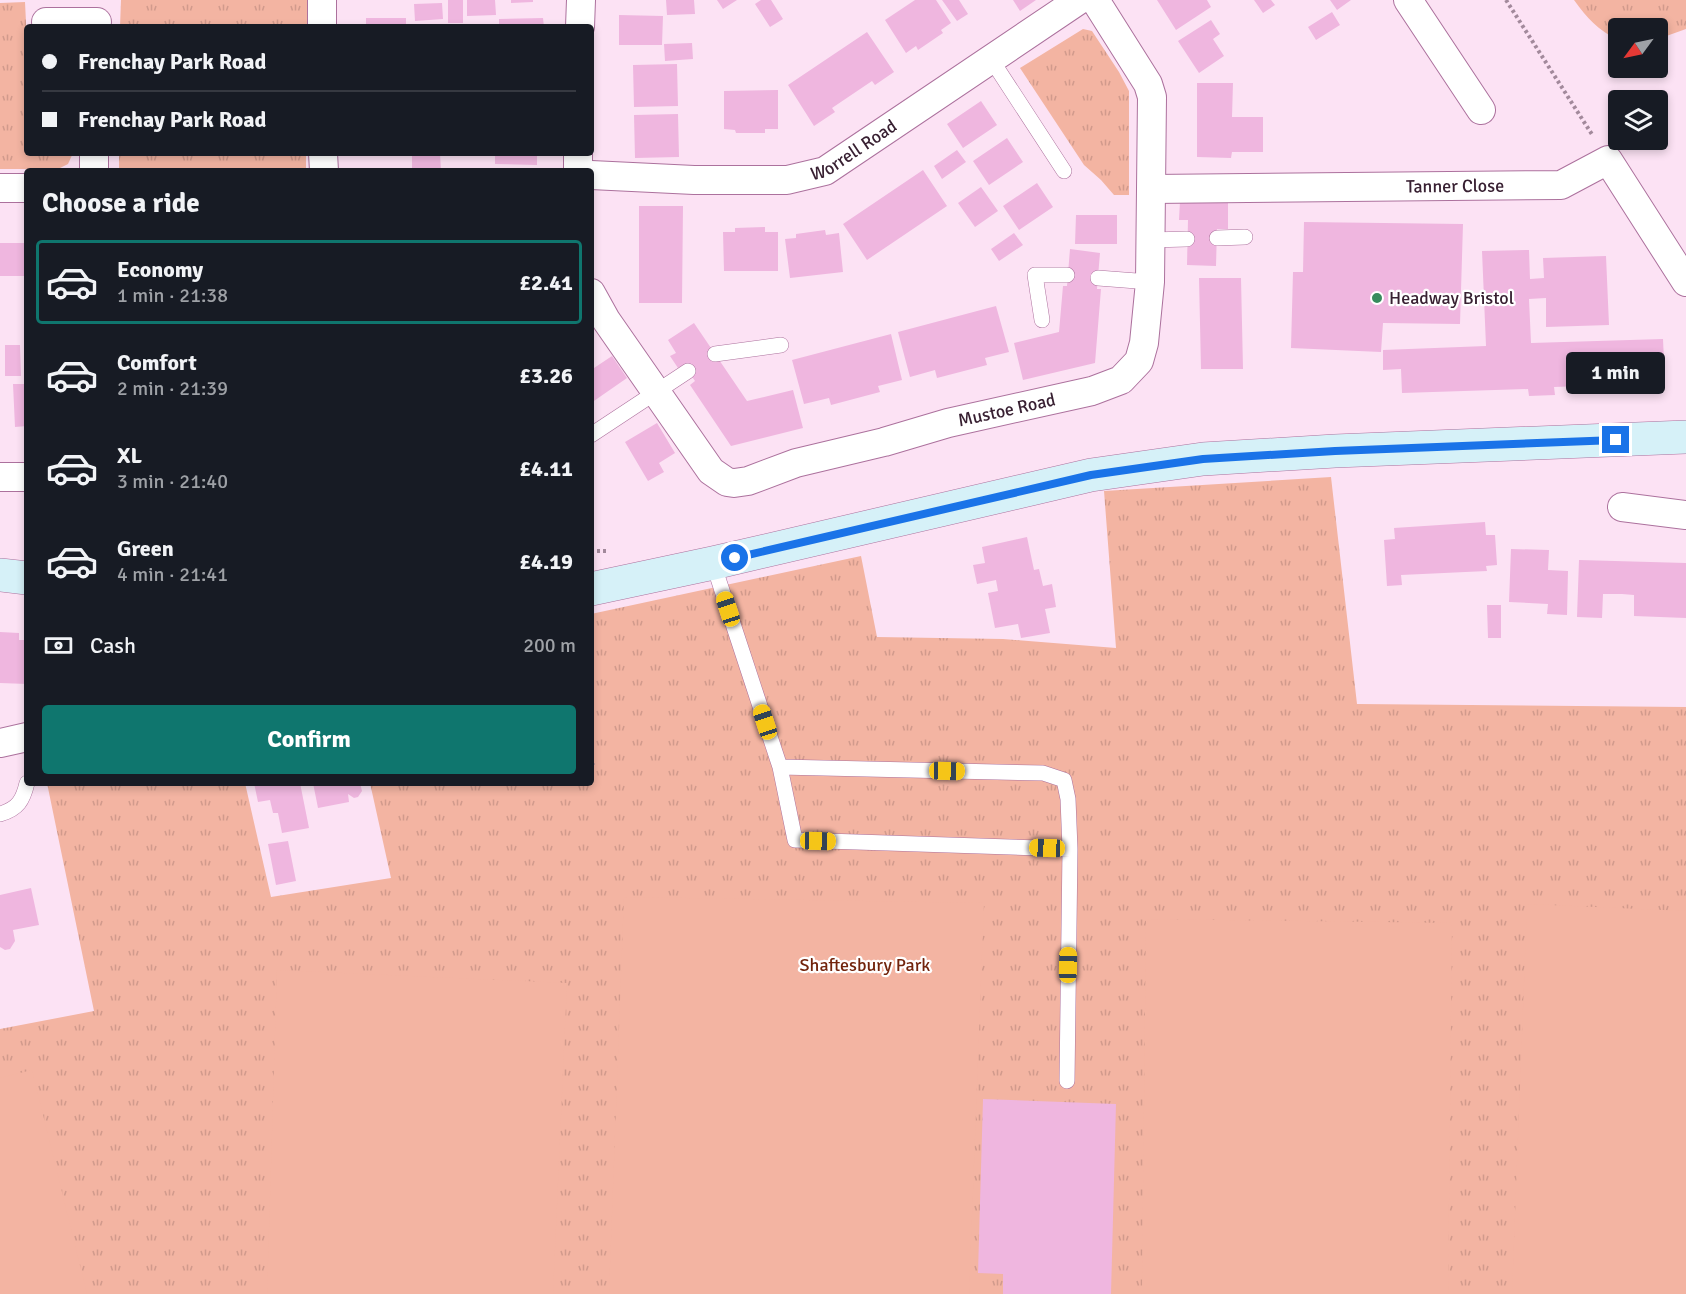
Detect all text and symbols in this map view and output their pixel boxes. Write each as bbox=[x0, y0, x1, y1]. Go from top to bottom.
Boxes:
north arrow bbox=[1608, 18, 1668, 78]
map controls bbox=[1608, 18, 1668, 150]
text: Frenchay Park Road bbox=[78, 48, 266, 75]
button: layers bbox=[1608, 90, 1668, 150]
text: Frenchay Park Road bbox=[78, 106, 266, 133]
street label: Worrell Road bbox=[808, 115, 901, 185]
street label: Tanner Close bbox=[1406, 175, 1504, 198]
text: Choose a ride bbox=[42, 187, 200, 220]
icon: car bbox=[45, 255, 99, 309]
text: Economy bbox=[117, 256, 203, 283]
text: £2.41 bbox=[519, 269, 573, 296]
text: 1 min · 21:38 bbox=[117, 283, 228, 308]
place label: Headway Bristol bbox=[1389, 287, 1514, 309]
marker: Headway Bristol bbox=[1370, 291, 1384, 305]
icon: car bbox=[45, 348, 99, 402]
text: Comfort bbox=[117, 349, 197, 376]
callout: 1 min bbox=[1566, 353, 1666, 395]
text: 1 min bbox=[1591, 360, 1640, 385]
text: £3.26 bbox=[519, 362, 573, 389]
text: 2 min · 21:39 bbox=[117, 376, 228, 401]
street label: Mustoe Road bbox=[956, 388, 1058, 431]
route end bbox=[1602, 426, 1629, 453]
icon: car bbox=[45, 441, 99, 495]
text: XL bbox=[117, 442, 142, 469]
text: £4.11 bbox=[519, 455, 573, 482]
text: 3 min · 21:40 bbox=[117, 469, 228, 494]
icon: car bbox=[45, 534, 99, 588]
text: Green bbox=[117, 535, 174, 562]
route start bbox=[721, 544, 748, 571]
text: £4.19 bbox=[519, 548, 573, 575]
text: 4 min · 21:41 bbox=[117, 562, 228, 587]
car bbox=[714, 589, 742, 629]
icon: cash bbox=[42, 629, 75, 662]
text: Cash bbox=[90, 632, 136, 659]
text: 200 m bbox=[523, 633, 576, 658]
car bbox=[751, 702, 779, 742]
button: Confirm bbox=[42, 705, 576, 774]
car bbox=[929, 762, 965, 780]
car bbox=[800, 832, 836, 850]
car bbox=[1029, 838, 1065, 858]
car bbox=[1059, 947, 1077, 983]
park label: Shaftesbury Park bbox=[800, 954, 930, 976]

